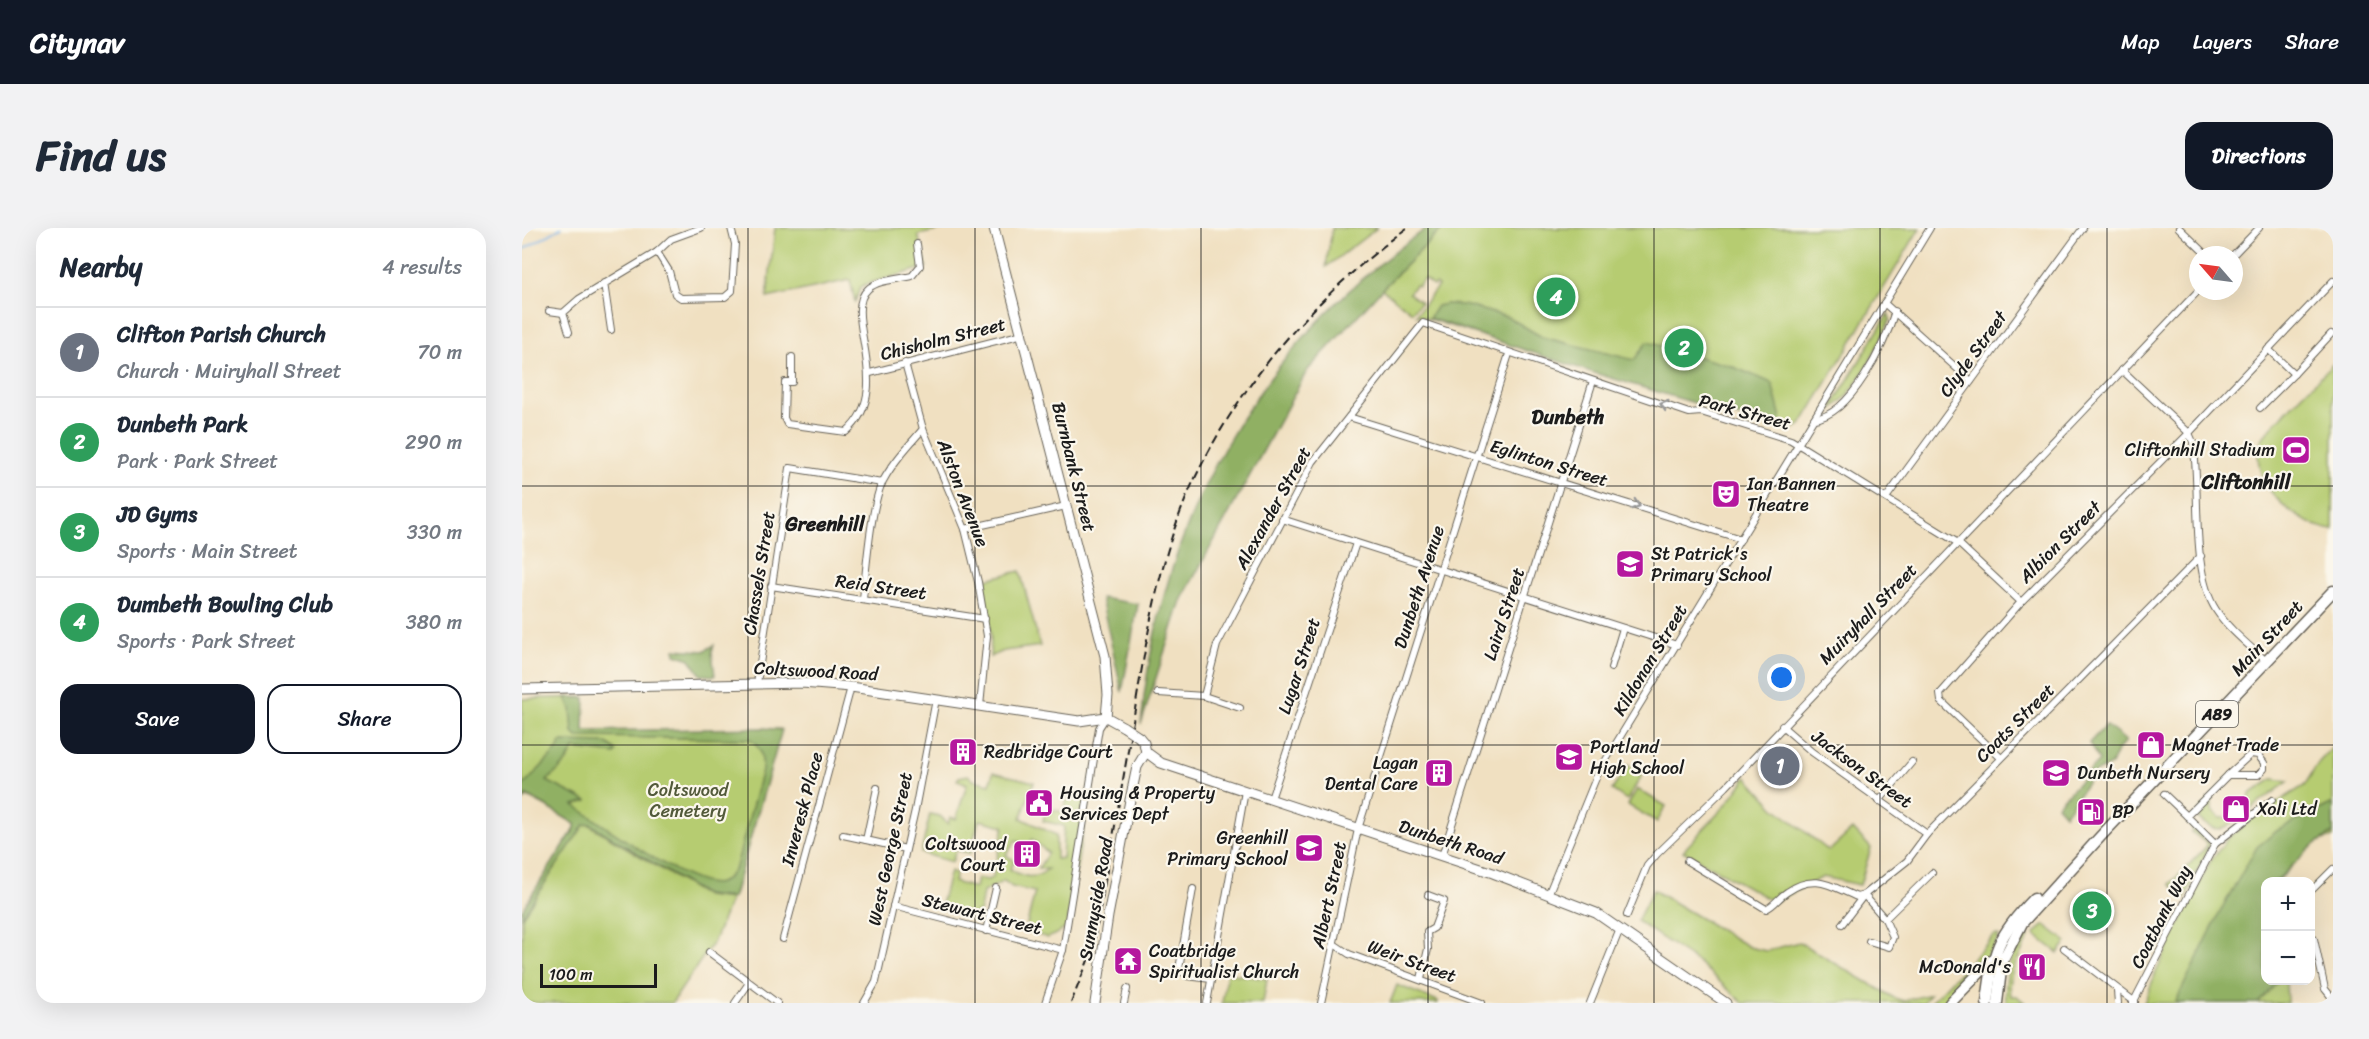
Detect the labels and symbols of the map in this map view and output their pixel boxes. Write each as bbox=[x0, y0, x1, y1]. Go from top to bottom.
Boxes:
north arrow bbox=[2189, 246, 2243, 300]
pin: 4 bbox=[1536, 274, 1576, 320]
street label: Clyde Street bbox=[1930, 303, 2016, 404]
street label: Chisholm Street bbox=[877, 308, 1009, 370]
pin: 2 bbox=[1664, 326, 1704, 370]
street label: Park Street bbox=[1696, 384, 1795, 440]
street label: Burnbank Street bbox=[1042, 399, 1106, 536]
one-way arrow bbox=[1659, 399, 1670, 412]
district label: Dunbeth bbox=[1532, 400, 1605, 435]
street label: Eglinton Street bbox=[1486, 430, 1612, 496]
street label: Alston Avenue bbox=[927, 433, 998, 552]
place label: Cliftonhill Stadium bbox=[2125, 434, 2275, 466]
sports icon: Cliftonhill Stadium bbox=[2280, 434, 2312, 466]
street label: Alexander Street bbox=[1225, 440, 1320, 576]
district label: Cliftonhill bbox=[2201, 465, 2292, 500]
place label: Ian Bannen Theatre bbox=[1746, 468, 1836, 521]
theatre icon: Ian Bannen Theatre bbox=[1710, 478, 1742, 510]
street label: Albion Street bbox=[2010, 492, 2110, 592]
one-way arrow bbox=[1631, 498, 1641, 511]
district label: Greenhill bbox=[784, 507, 866, 542]
street label: Chassels Street bbox=[733, 509, 785, 637]
street label: Dunbeth Avenue bbox=[1384, 521, 1454, 653]
place label: St Patrick's Primary School bbox=[1651, 538, 1773, 591]
school or university icon: St Patrick's Primary School bbox=[1614, 548, 1646, 580]
street label: Muiryhall Street bbox=[1811, 555, 1925, 673]
street label: Laird Street bbox=[1474, 563, 1534, 665]
street label: Reid Street bbox=[833, 565, 929, 609]
street label: Main Street bbox=[2223, 592, 2311, 684]
street label: Kildonan Street bbox=[1604, 598, 1696, 722]
street label: Lugar Street bbox=[1268, 613, 1330, 718]
street label: Coltswood Road bbox=[753, 652, 880, 690]
your location bbox=[1767, 663, 1796, 692]
street label: Coats Street bbox=[1967, 675, 2063, 771]
road number: A89 bbox=[2196, 701, 2238, 727]
street label: Jackson Street bbox=[1804, 720, 1920, 817]
shop icon: Magnet Trade bbox=[2135, 729, 2167, 761]
place label: Magnet Trade bbox=[2172, 729, 2279, 761]
place label: Portland High School bbox=[1590, 731, 1685, 784]
building icon: Redbridge Court bbox=[947, 736, 979, 768]
place label: Redbridge Court bbox=[984, 736, 1113, 768]
school or university icon: Portland High School bbox=[1553, 741, 1585, 773]
pin: 1 bbox=[1760, 744, 1800, 788]
place label: Lagan Dental Care bbox=[1325, 747, 1418, 800]
street label: Inveresk Place bbox=[771, 748, 833, 871]
building icon: Lagan Dental Care bbox=[1423, 757, 1455, 789]
school or university icon: Dunbeth Nursery bbox=[2040, 757, 2072, 789]
place label: Dunbeth Nursery bbox=[2077, 757, 2211, 789]
street label: West George Street bbox=[858, 769, 922, 929]
park label: Coltswood Cemetery bbox=[648, 774, 730, 827]
place label: Housing & Property Services Dept bbox=[1060, 777, 1216, 830]
public building icon: Housing & Property Services Dept bbox=[1023, 787, 1055, 819]
shop icon: Xoli Ltd bbox=[2220, 793, 2252, 825]
place label: Xoli Ltd bbox=[2256, 793, 2318, 825]
fuel station icon: BP bbox=[2075, 796, 2107, 828]
place label: BP bbox=[2112, 796, 2134, 828]
street label: Dunbeth Road bbox=[1394, 810, 1509, 874]
place label: Greenhill Primary School bbox=[1167, 822, 1289, 875]
place label: Coltswood Court bbox=[925, 828, 1008, 881]
school or university icon: Greenhill Primary School bbox=[1293, 832, 1325, 864]
street label: Sunnyside Road bbox=[1069, 834, 1123, 963]
building icon: Coltswood Court bbox=[1011, 838, 1043, 870]
street label: Albert Street bbox=[1302, 838, 1356, 952]
street label: Coatbank Way bbox=[2121, 859, 2201, 974]
street label: Stewart Street bbox=[919, 884, 1046, 944]
pin: 3 bbox=[2072, 888, 2112, 934]
street label: Weir Street bbox=[1363, 930, 1461, 992]
place label: Coatbridge Spiritualist Church bbox=[1149, 935, 1299, 988]
temple icon: Coatbridge Spiritualist Church bbox=[1112, 945, 1144, 977]
place label: McDonald's bbox=[1919, 951, 2012, 983]
restaurant icon: McDonald's bbox=[2016, 951, 2048, 983]
scale bar bbox=[540, 961, 657, 988]

